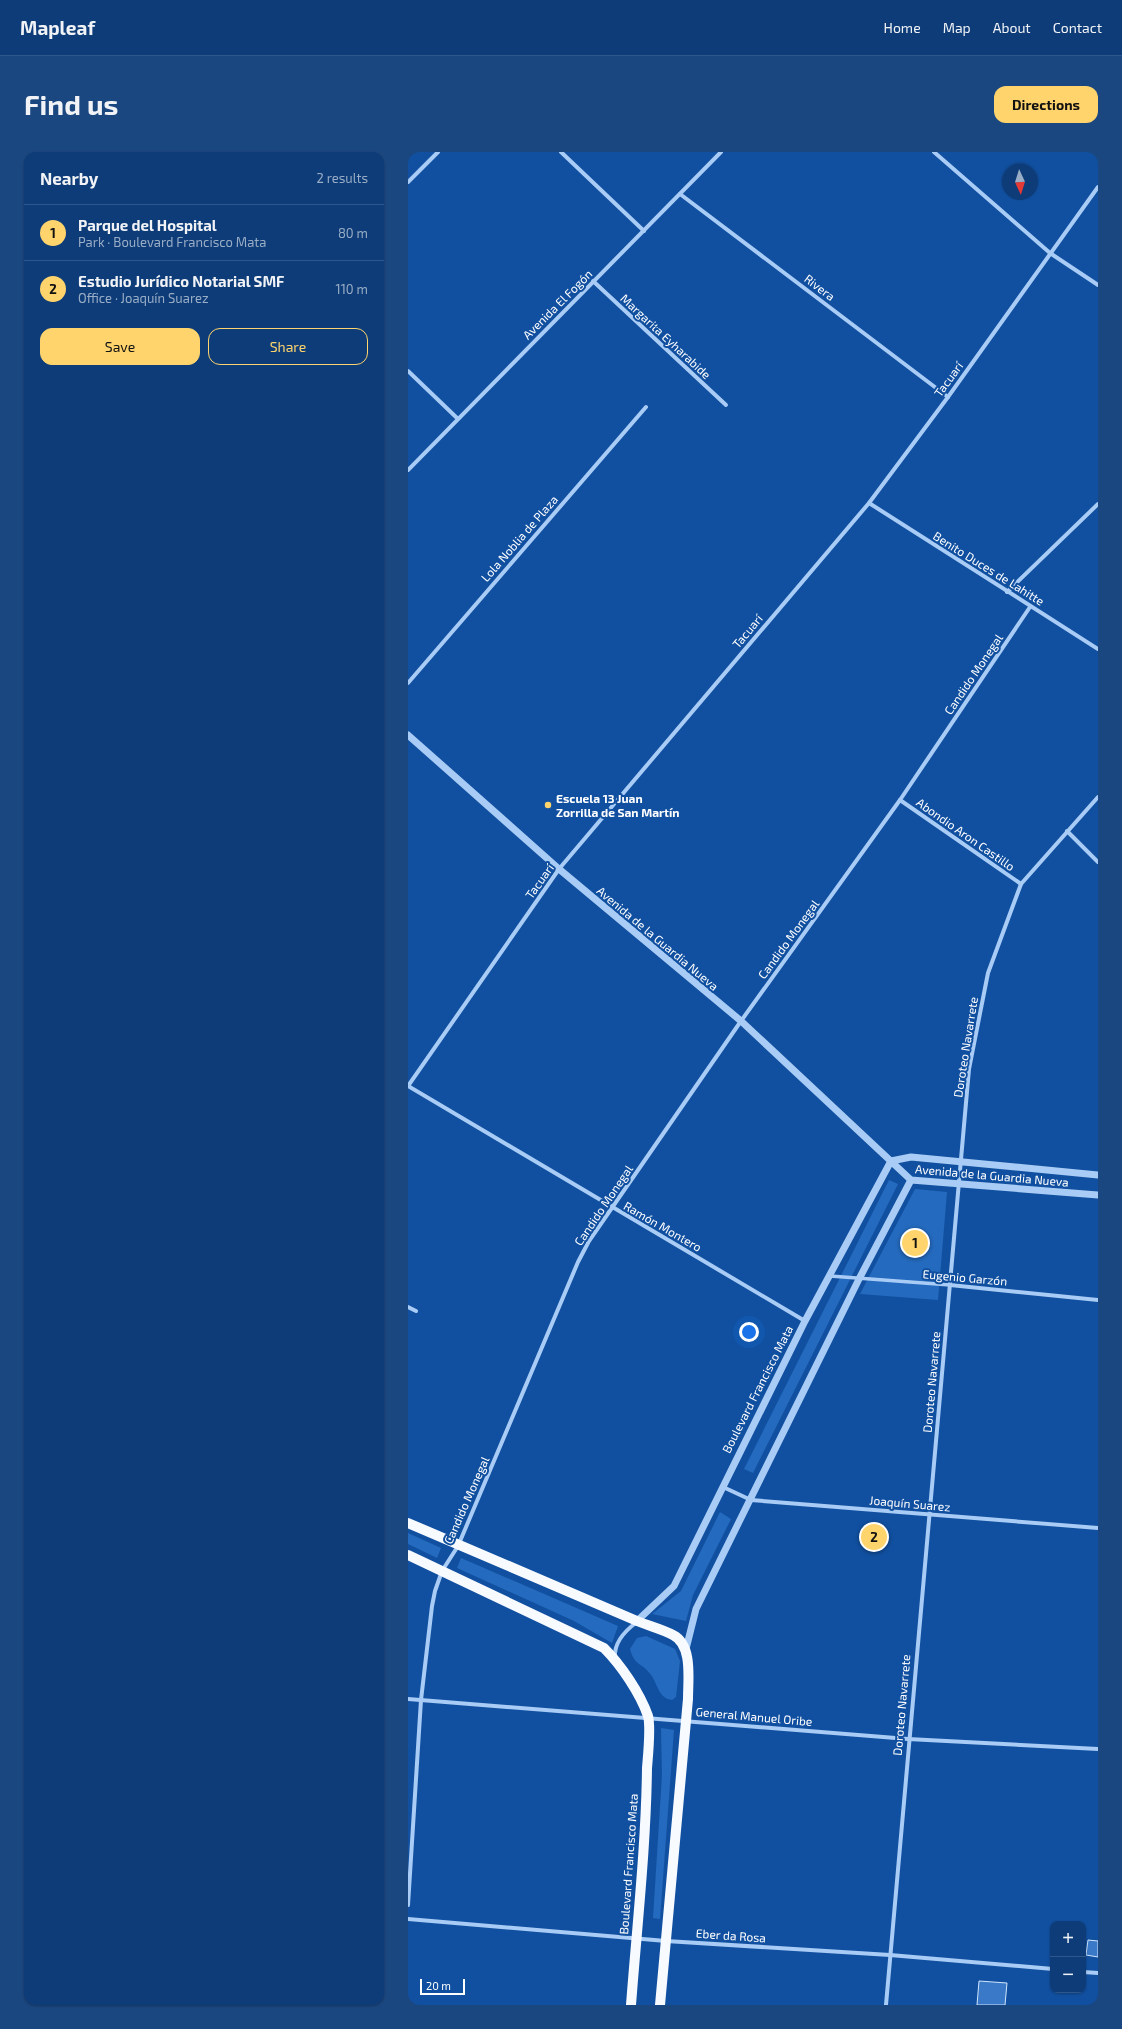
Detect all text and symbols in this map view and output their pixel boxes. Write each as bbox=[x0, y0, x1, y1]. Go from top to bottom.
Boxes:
text: Mapleaf bbox=[20, 16, 95, 39]
text: Home bbox=[884, 19, 921, 36]
text: Map bbox=[943, 19, 971, 36]
text: About bbox=[993, 19, 1031, 36]
text: Contact bbox=[1053, 19, 1102, 36]
button: Directions bbox=[994, 86, 1098, 123]
text: Find us bbox=[24, 87, 118, 121]
north arrow bbox=[1002, 164, 1038, 200]
text: Nearby bbox=[40, 168, 98, 188]
text: 2 results bbox=[316, 170, 368, 186]
text: Parque del Hospital bbox=[78, 216, 217, 234]
text: 1 bbox=[50, 225, 56, 241]
text: 80 m bbox=[338, 225, 368, 241]
text: Park · Boulevard Francisco Mata bbox=[78, 234, 266, 250]
street label: Avenida El Fogón bbox=[519, 266, 595, 342]
street label: Rivera bbox=[802, 271, 838, 303]
text: Estudio Jurídico Notarial SMF bbox=[78, 272, 284, 290]
text: 2 bbox=[49, 281, 57, 297]
text: 110 m bbox=[336, 281, 368, 297]
text: Office · Joaquín Suarez bbox=[78, 290, 209, 306]
street label: Margarita Eyharabide bbox=[618, 291, 714, 381]
button: Save bbox=[40, 328, 200, 365]
button: Share bbox=[208, 328, 368, 365]
street label: Tacuarí bbox=[931, 358, 966, 399]
street label: Lola Noblia de Plaza bbox=[478, 492, 560, 584]
street label: Benito Duces de Lahitte bbox=[931, 528, 1047, 608]
street label: Tacuarí bbox=[729, 611, 766, 651]
street label: Candido Monegal bbox=[941, 631, 1005, 717]
place label: Escuela 13 Juan Zorrilla de San Martín bbox=[556, 791, 680, 819]
street label: Abondio Aron Castillo bbox=[914, 795, 1018, 873]
marker: Escuela 13 Juan Zorrilla de San Martín bbox=[543, 800, 553, 810]
street label: Tacuarí bbox=[522, 860, 557, 901]
street label: Avenida de la Guardia Nueva bbox=[594, 883, 722, 993]
street label: Candido Monegal bbox=[755, 896, 822, 981]
street label: Doroteo Navarrete bbox=[950, 996, 980, 1098]
street label: Avenida de la Guardia Nueva bbox=[915, 1161, 1069, 1189]
street label: Candido Monegal bbox=[571, 1162, 635, 1248]
street label: Ramón Montero bbox=[621, 1198, 705, 1254]
pin: 1 bbox=[902, 1228, 928, 1258]
street label: Eugenio Garzón bbox=[922, 1266, 1008, 1288]
your location bbox=[739, 1322, 759, 1342]
street label: Boulevard Francisco Mata bbox=[719, 1323, 795, 1455]
street label: Doroteo Navarrete bbox=[920, 1331, 942, 1433]
street label: Candido Monegal bbox=[440, 1454, 492, 1546]
street label: Joaquín Suarez bbox=[869, 1492, 951, 1514]
pin: 2 bbox=[861, 1522, 887, 1552]
street label: Doroteo Navarrete bbox=[890, 1654, 912, 1756]
street label: General Manuel Oribe bbox=[695, 1704, 813, 1728]
street label: Boulevard Francisco Mata bbox=[616, 1793, 640, 1935]
map controls bbox=[1050, 1921, 1086, 1993]
button: + bbox=[1050, 1921, 1086, 1957]
street label: Eber da Rosa bbox=[695, 1926, 767, 1944]
button: − bbox=[1050, 1957, 1086, 1993]
scale bar bbox=[420, 1977, 465, 1996]
text: 20 m bbox=[426, 1979, 451, 1992]

